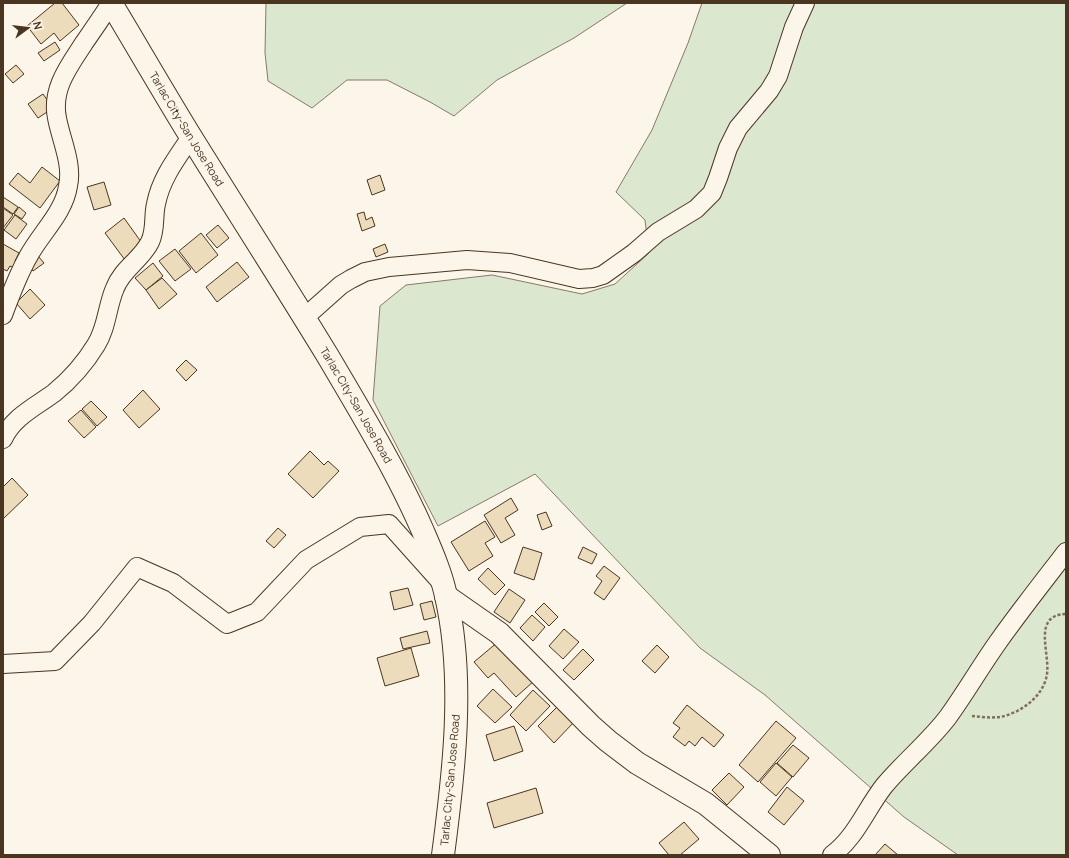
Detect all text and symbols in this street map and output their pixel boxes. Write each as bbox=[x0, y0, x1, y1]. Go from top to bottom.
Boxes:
north arrow bbox=[8, 8, 48, 48]
text: N bbox=[30, 20, 46, 31]
street label: Tarlac City-San Jose Road bbox=[146, 69, 228, 189]
street label: Tarlac City-San Jose Road bbox=[317, 344, 396, 466]
street label: Tarlac City-San Jose Road bbox=[436, 714, 463, 846]

